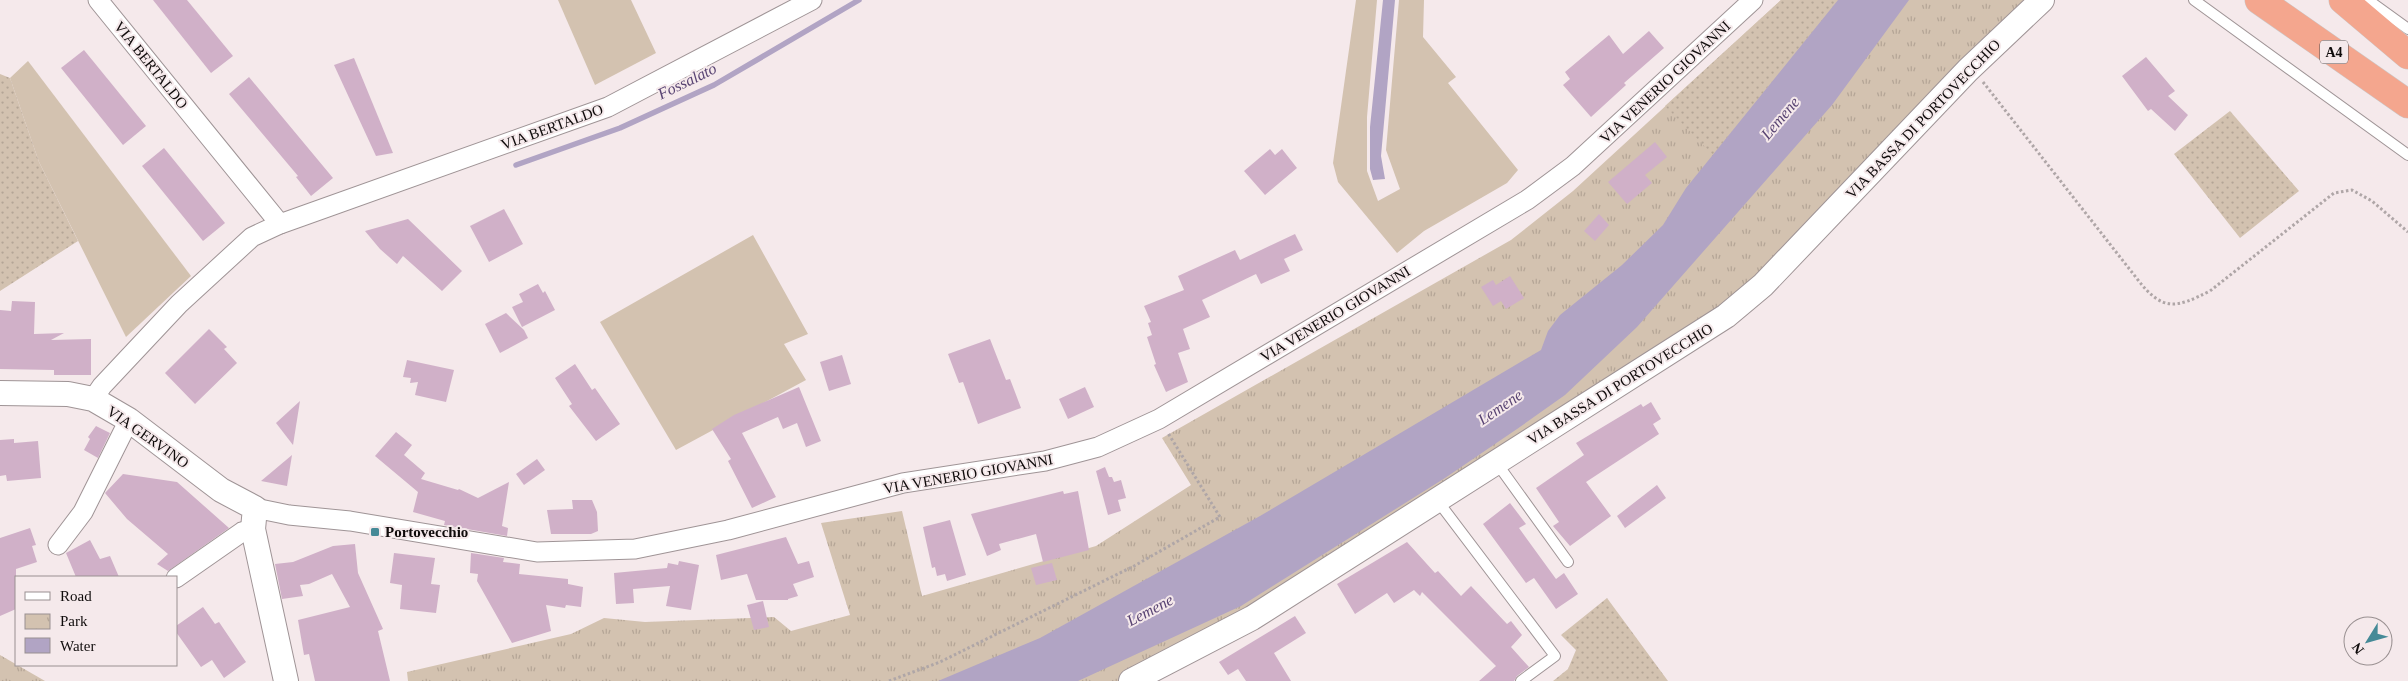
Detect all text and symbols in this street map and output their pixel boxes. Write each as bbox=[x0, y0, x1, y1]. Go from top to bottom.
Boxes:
street label: VIA BERTALDO bbox=[111, 18, 191, 112]
street label: VIA VENERIO GIOVANNI bbox=[1597, 18, 1733, 146]
street label: VIA BASSA DI PORTOVECCHIO bbox=[1843, 36, 2004, 202]
road number: A4 bbox=[2320, 41, 2348, 64]
water label: Fossalato bbox=[654, 60, 719, 103]
water label: Lemene bbox=[1757, 93, 1803, 143]
street label: VIA BERTALDO bbox=[499, 101, 605, 153]
street label: VIA VENERIO GIOVANNI bbox=[1257, 263, 1413, 365]
street label: VIA BASSA DI PORTOVECCHIO bbox=[1525, 320, 1716, 448]
water label: Lemene bbox=[1474, 386, 1525, 429]
street label: VIA GERVINO bbox=[104, 403, 192, 471]
street label: VIA VENERIO GIOVANNI bbox=[882, 451, 1054, 497]
place label: Portovecchio bbox=[385, 524, 468, 540]
marker: Portovecchio bbox=[369, 526, 381, 538]
legend bbox=[15, 576, 178, 666]
text: Road bbox=[60, 588, 92, 604]
water label: Lemene bbox=[1123, 591, 1176, 630]
text: Park bbox=[60, 613, 88, 629]
north arrow bbox=[2343, 616, 2393, 666]
text: Water bbox=[60, 638, 95, 654]
text: N bbox=[2349, 640, 2367, 657]

